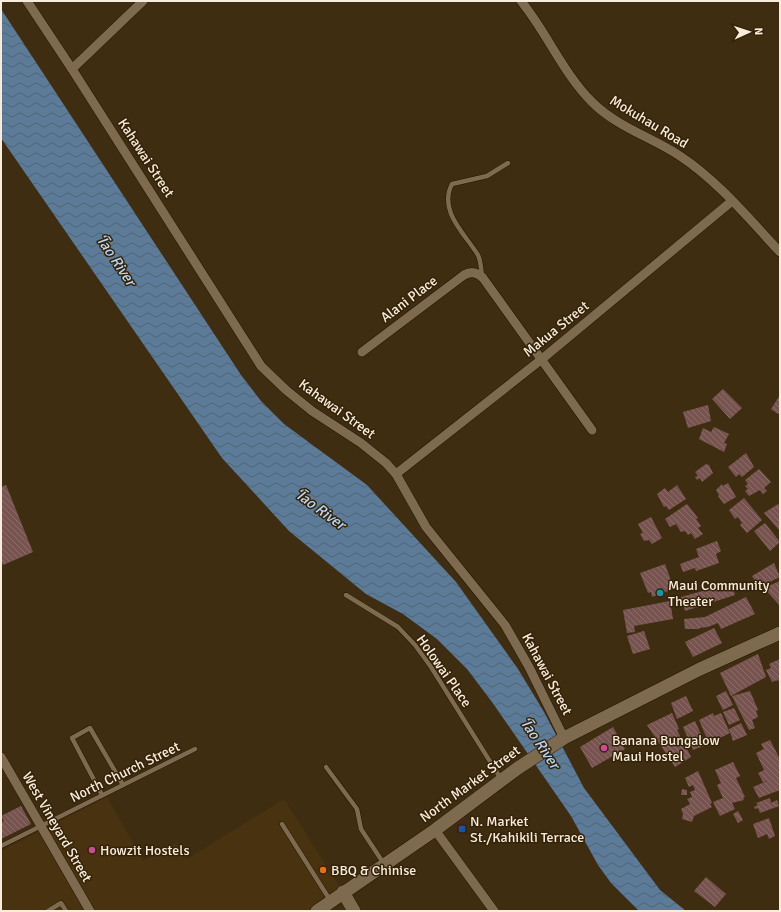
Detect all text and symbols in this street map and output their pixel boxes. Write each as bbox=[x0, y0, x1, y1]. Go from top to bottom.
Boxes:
north arrow bbox=[729, 12, 769, 52]
text: N bbox=[752, 27, 765, 36]
street label: Mokuhau Road bbox=[607, 92, 691, 152]
street label: Kahawai Street bbox=[114, 115, 178, 201]
water label: ʻĪao River bbox=[92, 231, 141, 291]
street label: Alani Place bbox=[377, 272, 441, 326]
street label: Makua Street bbox=[520, 297, 592, 361]
street label: Kahawai Street bbox=[295, 376, 379, 443]
water label: ʻĪao River bbox=[291, 485, 351, 535]
place label: Maui Community Theater bbox=[668, 577, 770, 610]
marker: Maui Community Theater bbox=[655, 588, 665, 598]
street label: Kahawai Street bbox=[518, 630, 576, 718]
street label: Holowai Place bbox=[413, 632, 475, 710]
water label: ʻĪao River bbox=[516, 714, 565, 774]
place label: Banana Bungalow Maui Hostel bbox=[612, 732, 720, 765]
street label: North Church Street bbox=[67, 738, 183, 806]
street label: North Market Street bbox=[417, 742, 523, 826]
marker: Banana Bungalow Maui Hostel bbox=[599, 743, 609, 753]
street label: West Vineyard Street bbox=[19, 769, 95, 885]
place label: N. Market St./Kahikili Terrace bbox=[470, 813, 584, 846]
marker: N. Market St./Kahikili Terrace bbox=[457, 824, 467, 834]
place label: Howzit Hostels bbox=[100, 842, 190, 859]
marker: Howzit Hostels bbox=[87, 845, 97, 855]
place label: BBQ & Chinise bbox=[331, 862, 416, 879]
marker: BBQ & Chinise bbox=[318, 865, 328, 875]

